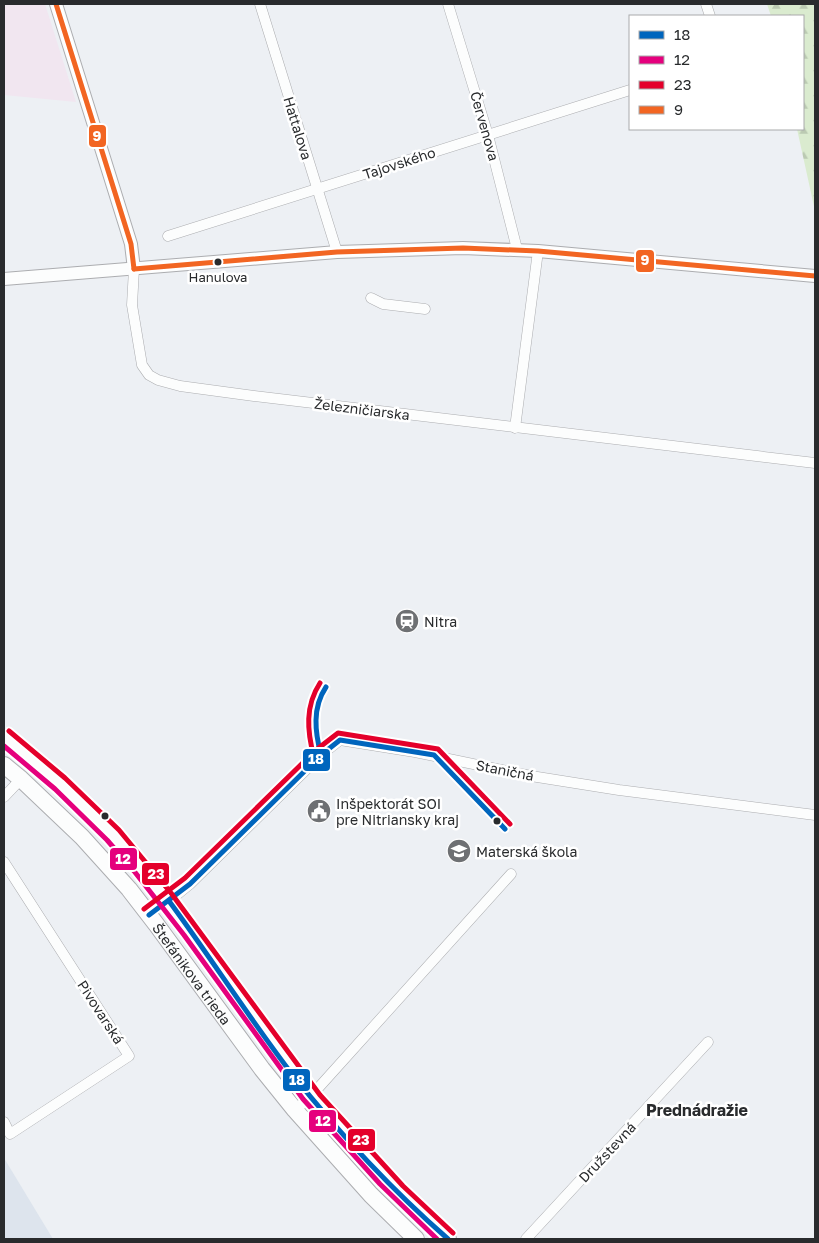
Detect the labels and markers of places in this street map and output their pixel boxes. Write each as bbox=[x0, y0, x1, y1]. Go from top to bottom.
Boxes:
marker: Hanulova bbox=[213, 257, 223, 267]
place label: Hanulova bbox=[189, 269, 247, 285]
station icon: Nitra bbox=[394, 608, 420, 634]
place label: Nitra bbox=[424, 613, 457, 630]
place label: Inšpektorát SOI pre Nitriansky kraj bbox=[336, 795, 459, 828]
public building icon: Inšpektorát SOI pre Nitriansky kraj bbox=[306, 798, 332, 824]
unlabelled marker bbox=[100, 811, 110, 821]
unlabelled marker bbox=[492, 816, 502, 826]
school or university icon: Materská škola bbox=[446, 838, 472, 864]
place label: Materská škola bbox=[476, 843, 577, 860]

